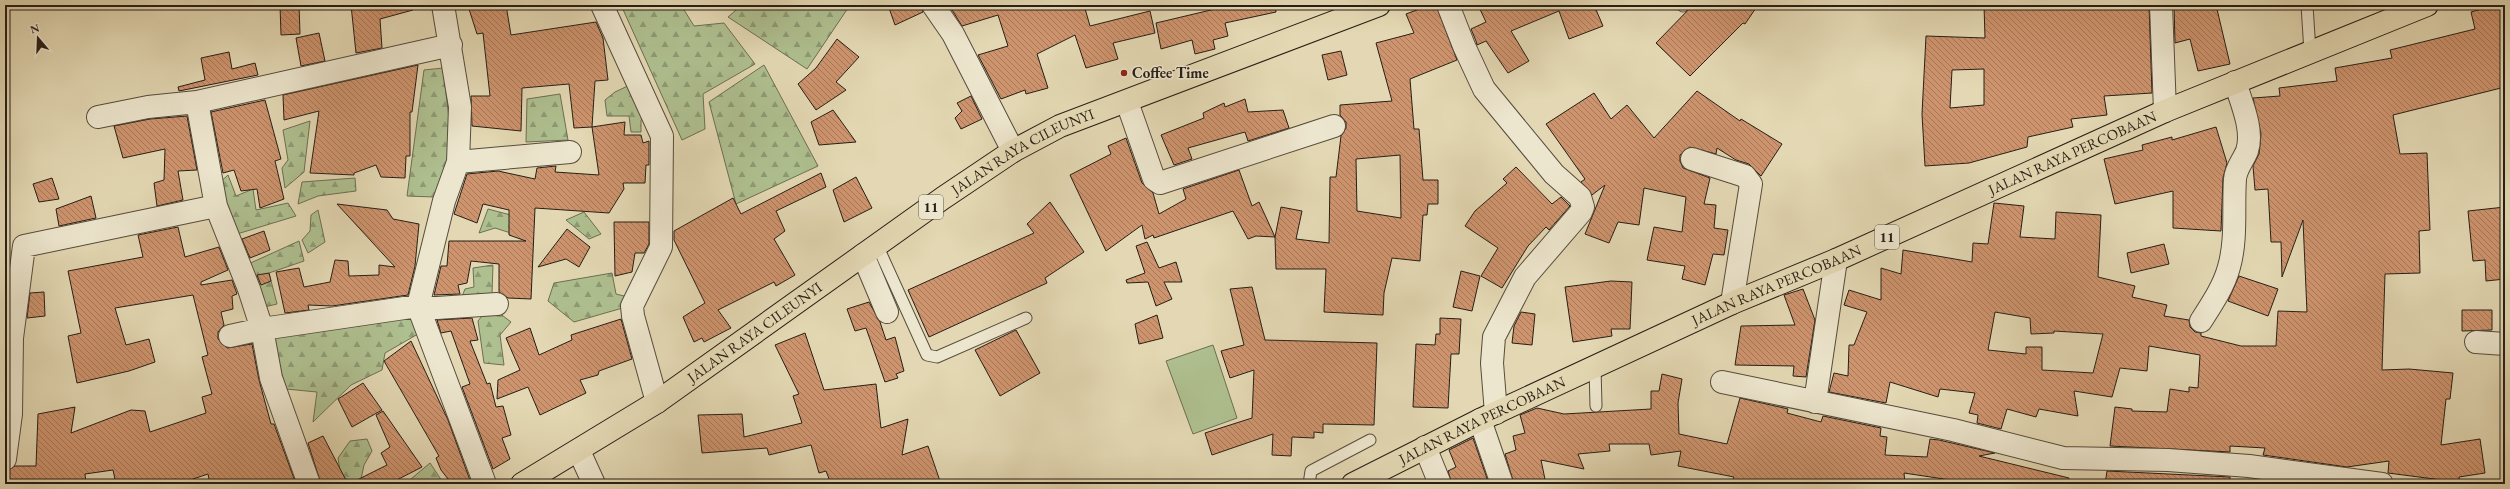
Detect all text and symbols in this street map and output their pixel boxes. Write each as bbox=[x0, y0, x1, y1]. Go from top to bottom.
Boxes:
north arrow bbox=[18, 18, 58, 58]
text: N bbox=[28, 20, 41, 37]
place label: Coffee Time bbox=[1132, 63, 1209, 82]
marker: Coffee Time bbox=[1119, 68, 1129, 78]
street label: JALAN RAYA CILEUNYI bbox=[946, 104, 1097, 200]
street label: JALAN RAYA PERCOBAAN bbox=[1983, 106, 2159, 200]
road number: 11 bbox=[919, 195, 943, 219]
road number: 11 bbox=[1875, 225, 1899, 249]
street label: JALAN RAYA PERCOBAAN bbox=[1687, 240, 1864, 330]
street label: JALAN RAYA CILEUNYI bbox=[682, 277, 826, 388]
street label: JALAN RAYA PERCOBAAN bbox=[1394, 372, 1568, 469]

